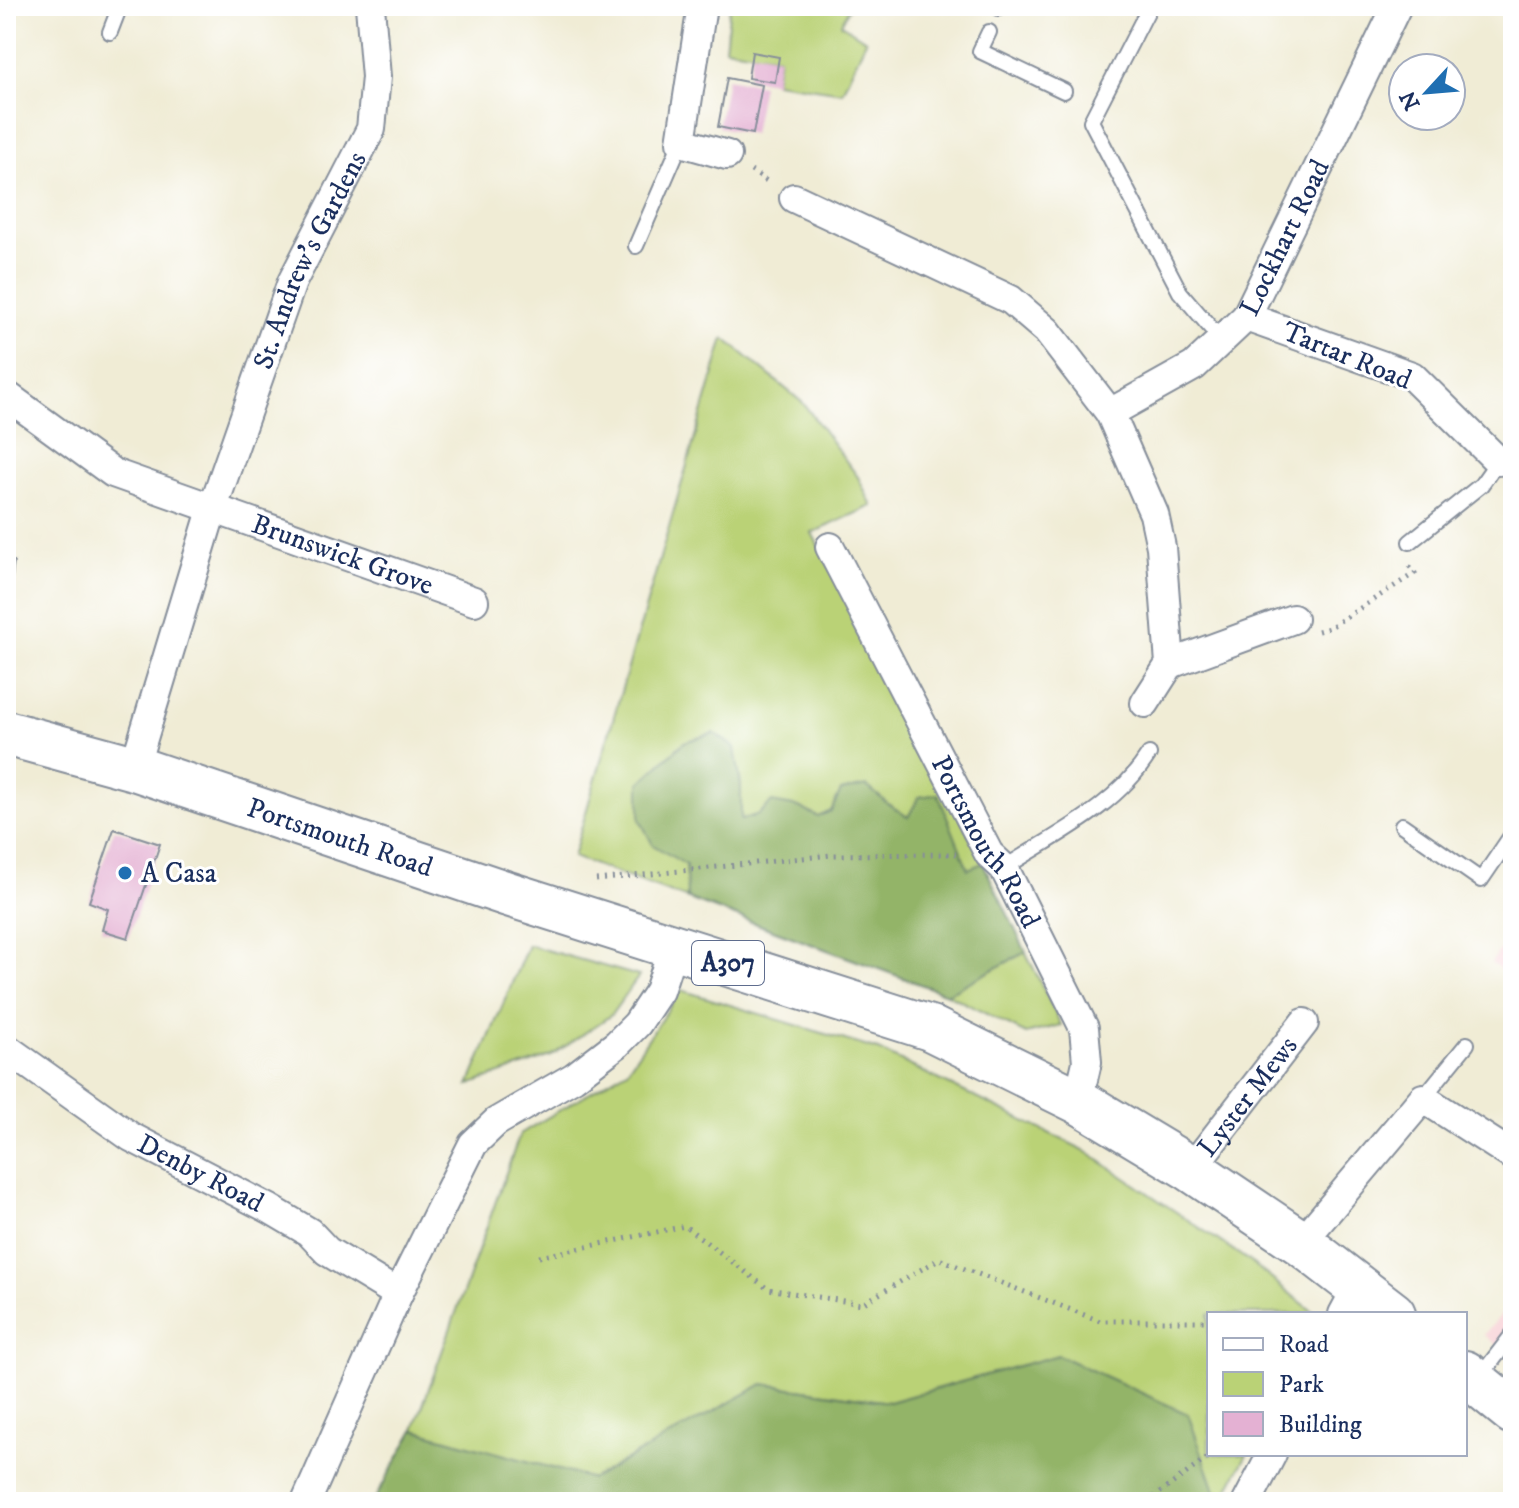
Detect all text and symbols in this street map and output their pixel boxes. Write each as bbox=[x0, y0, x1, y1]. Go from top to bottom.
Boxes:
north arrow bbox=[1387, 52, 1467, 132]
text: N bbox=[1394, 86, 1426, 114]
street label: St. Andrew's Gardens bbox=[245, 145, 374, 374]
street label: Lockhart Road bbox=[1232, 154, 1337, 322]
street label: Tartar Road bbox=[1277, 314, 1417, 398]
street label: Brunswick Grove bbox=[247, 506, 438, 603]
street label: Portsmouth Road bbox=[923, 749, 1049, 934]
street label: Portsmouth Road bbox=[243, 790, 437, 885]
place label: A Casa bbox=[141, 856, 217, 891]
marker: A Casa bbox=[116, 864, 134, 882]
road number: A307 bbox=[692, 941, 764, 985]
street label: Lyster Mews bbox=[1190, 1029, 1305, 1164]
street label: Denby Road bbox=[132, 1126, 270, 1220]
legend bbox=[1207, 1312, 1467, 1456]
text: Road bbox=[1279, 1330, 1329, 1360]
text: Park bbox=[1279, 1370, 1324, 1400]
text: Building bbox=[1279, 1410, 1362, 1440]

